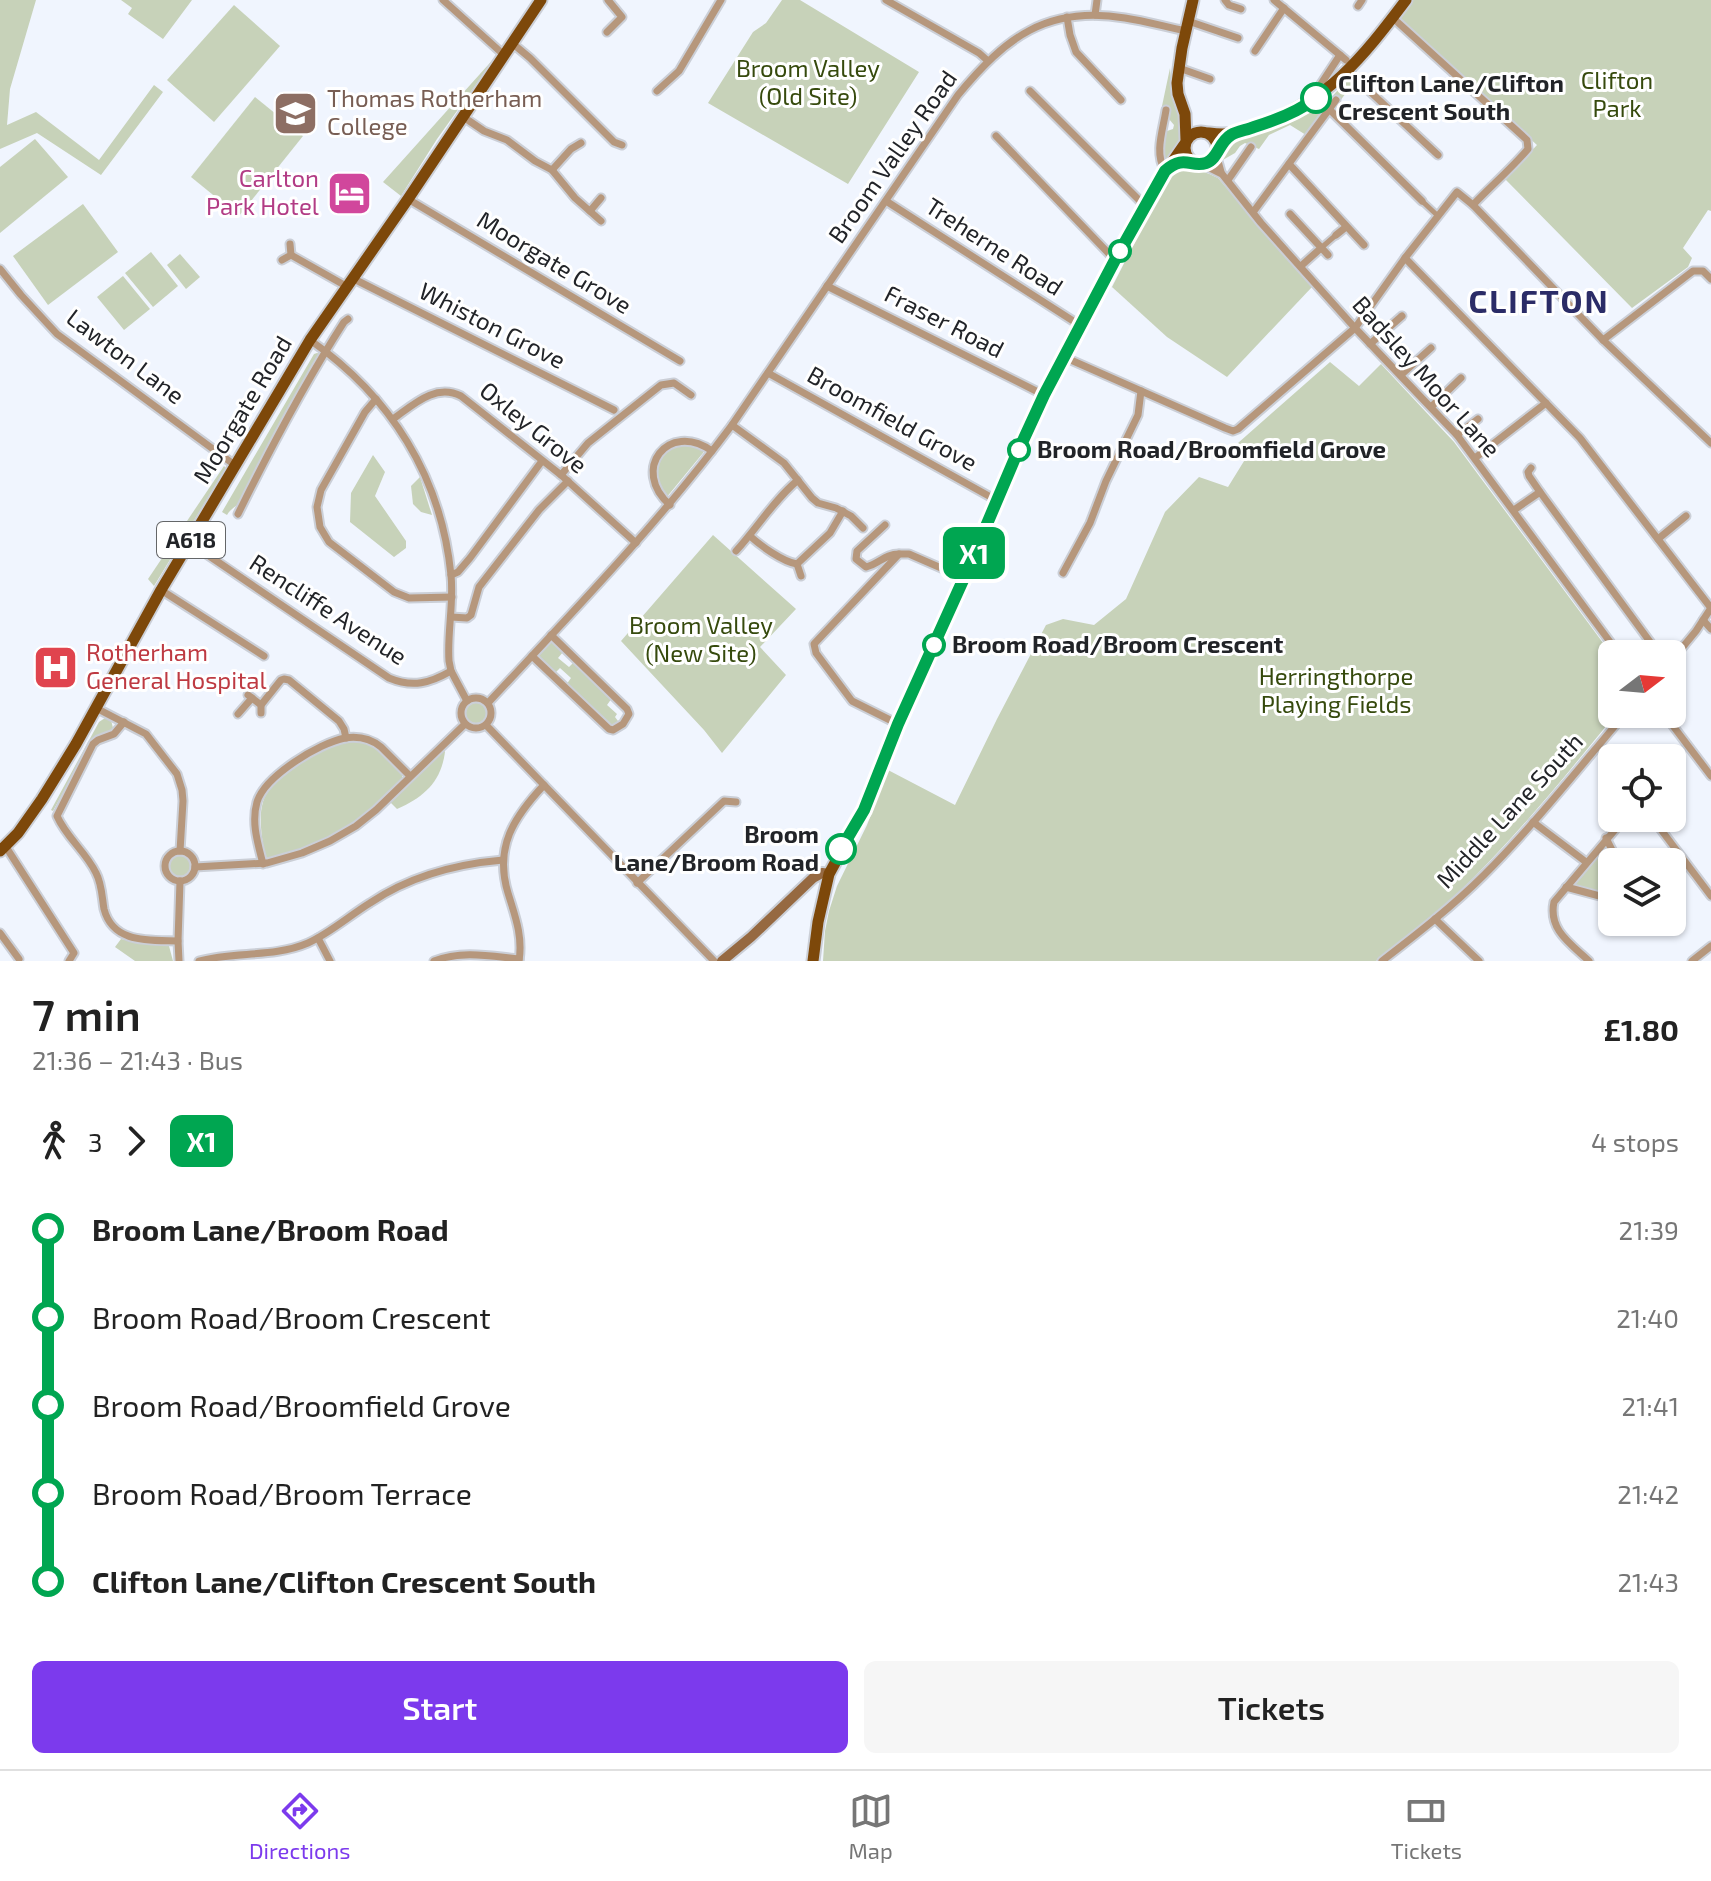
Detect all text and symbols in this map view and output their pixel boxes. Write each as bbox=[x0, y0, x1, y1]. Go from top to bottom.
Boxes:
park label: Broom Valley (Old Site) bbox=[736, 53, 880, 110]
street label: Broom Valley Road bbox=[821, 64, 962, 248]
park label: Clifton Park bbox=[1581, 65, 1653, 122]
place label: Clifton Lane/Clifton Crescent South bbox=[1338, 68, 1564, 125]
place label: Thomas Rotherham College bbox=[327, 83, 542, 140]
marker: Clifton Lane/Clifton Crescent South bbox=[1301, 83, 1331, 113]
school or university icon: Thomas Rotherham College bbox=[272, 89, 320, 137]
place label: Carlton Park Hotel bbox=[206, 163, 319, 220]
hotel icon: Carlton Park Hotel bbox=[326, 169, 374, 217]
street label: Treherne Road bbox=[921, 191, 1069, 301]
street label: Moorgate Grove bbox=[472, 204, 637, 319]
unlabelled marker bbox=[1109, 240, 1131, 262]
street label: Whiston Grove bbox=[415, 275, 571, 374]
street label: Fraser Road bbox=[880, 278, 1009, 363]
district label: CLIFTON bbox=[1468, 281, 1610, 319]
street label: Badsley Moor Lane bbox=[1347, 290, 1507, 462]
street label: Lawton Lane bbox=[61, 302, 190, 409]
street label: Moorgate Road bbox=[186, 330, 297, 488]
street label: Broomfield Grove bbox=[803, 359, 983, 476]
street label: Oxley Grove bbox=[474, 375, 593, 479]
place label: Broom Road/Broomfield Grove bbox=[1037, 434, 1386, 463]
marker: Broom Road/Broomfield Grove bbox=[1008, 439, 1030, 461]
road number: A618 bbox=[157, 522, 225, 558]
line badge: X1 bbox=[938, 527, 1010, 579]
text: X1 bbox=[959, 536, 989, 570]
street label: Rencliffe Avenue bbox=[245, 547, 413, 670]
park label: Broom Valley (New Site) bbox=[629, 610, 773, 667]
place label: Broom Road/Broom Crescent bbox=[952, 629, 1283, 658]
marker: Broom Road/Broom Crescent bbox=[923, 634, 945, 656]
place label: Rotherham General Hospital bbox=[86, 637, 267, 694]
north arrow bbox=[1598, 640, 1686, 728]
map controls bbox=[1598, 640, 1686, 936]
hospital icon: Rotherham General Hospital bbox=[31, 643, 79, 691]
park label: Herringthorpe Playing Fields bbox=[1259, 661, 1413, 718]
street label: Middle Lane South bbox=[1430, 726, 1588, 894]
button: locate bbox=[1598, 744, 1686, 832]
place label: Broom Lane/Broom Road bbox=[614, 819, 819, 876]
marker: Broom Lane/Broom Road bbox=[826, 834, 856, 864]
button: layers bbox=[1598, 848, 1686, 936]
text: 7 min bbox=[32, 987, 141, 1040]
text: £1.80 bbox=[1604, 1011, 1679, 1047]
text: 21:36 – 21:43 · Bus bbox=[32, 1044, 243, 1075]
icon: walk bbox=[32, 1119, 76, 1163]
icon: forward bbox=[114, 1119, 158, 1163]
text: X1 bbox=[186, 1124, 217, 1158]
text: 3 bbox=[88, 1126, 102, 1157]
text: 4 stops bbox=[1591, 1126, 1679, 1157]
text: Broom Lane/Broom Road bbox=[92, 1211, 449, 1247]
text: 21:39 bbox=[1619, 1214, 1679, 1245]
text: Broom Road/Broom Crescent bbox=[92, 1299, 491, 1335]
text: 21:40 bbox=[1616, 1302, 1679, 1333]
text: Broom Road/Broomfield Grove bbox=[92, 1387, 511, 1423]
text: 21:41 bbox=[1622, 1390, 1679, 1421]
text: Broom Road/Broom Terrace bbox=[92, 1475, 472, 1511]
text: 21:42 bbox=[1617, 1478, 1679, 1509]
text: Clifton Lane/Clifton Crescent South bbox=[92, 1563, 596, 1599]
text: 21:43 bbox=[1617, 1566, 1679, 1597]
button: Start bbox=[32, 1661, 848, 1753]
button: Tickets bbox=[864, 1661, 1679, 1753]
tab: Directions bbox=[249, 1789, 350, 1863]
tab: Map bbox=[849, 1789, 893, 1863]
tab: Tickets bbox=[1391, 1789, 1462, 1863]

